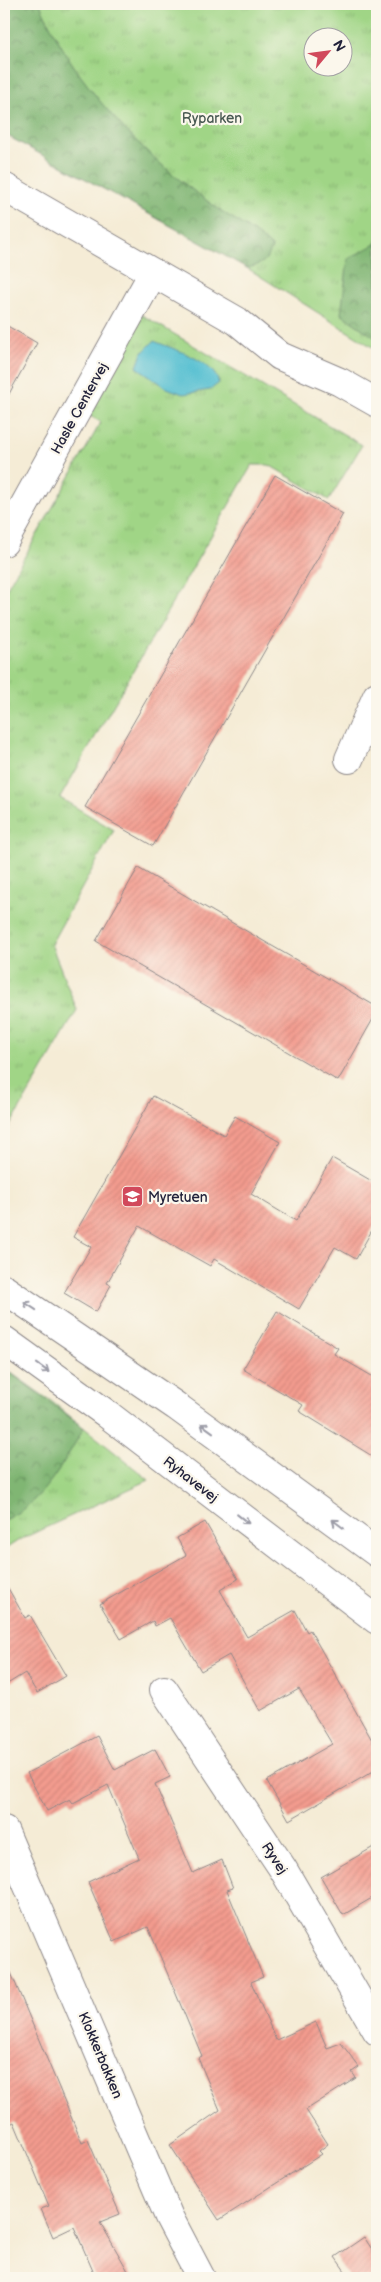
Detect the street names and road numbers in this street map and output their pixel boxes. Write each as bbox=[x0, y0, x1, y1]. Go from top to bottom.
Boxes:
street label: Hasle Centervej bbox=[47, 360, 112, 457]
street label: Ryhavevej bbox=[160, 1453, 222, 1506]
street label: Ryvej bbox=[258, 1839, 291, 1877]
street label: Klokkerbakken bbox=[75, 2009, 126, 2101]

